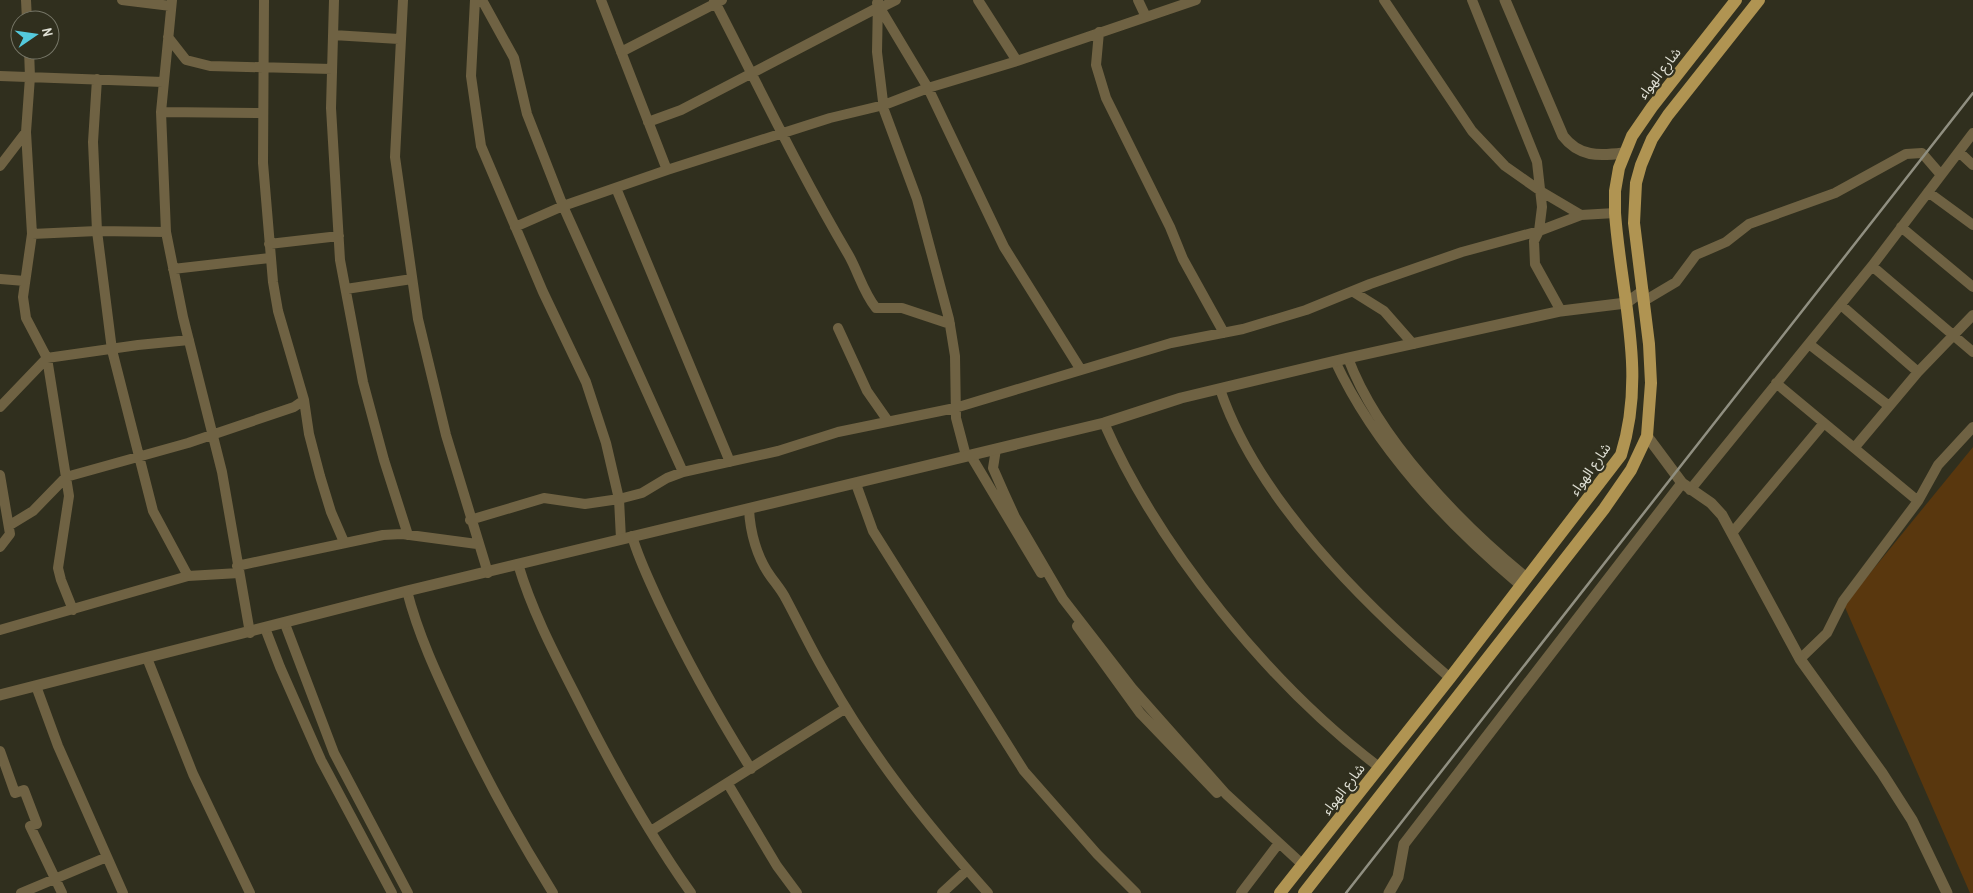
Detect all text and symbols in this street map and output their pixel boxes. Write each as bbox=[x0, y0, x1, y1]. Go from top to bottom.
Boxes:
north arrow bbox=[10, 10, 60, 60]
text: N bbox=[38, 26, 57, 38]
street label: شارع الهواء bbox=[1633, 44, 1686, 104]
street label: شارع الهواء bbox=[1565, 439, 1616, 500]
street label: شارع الهواء bbox=[1317, 760, 1370, 820]

